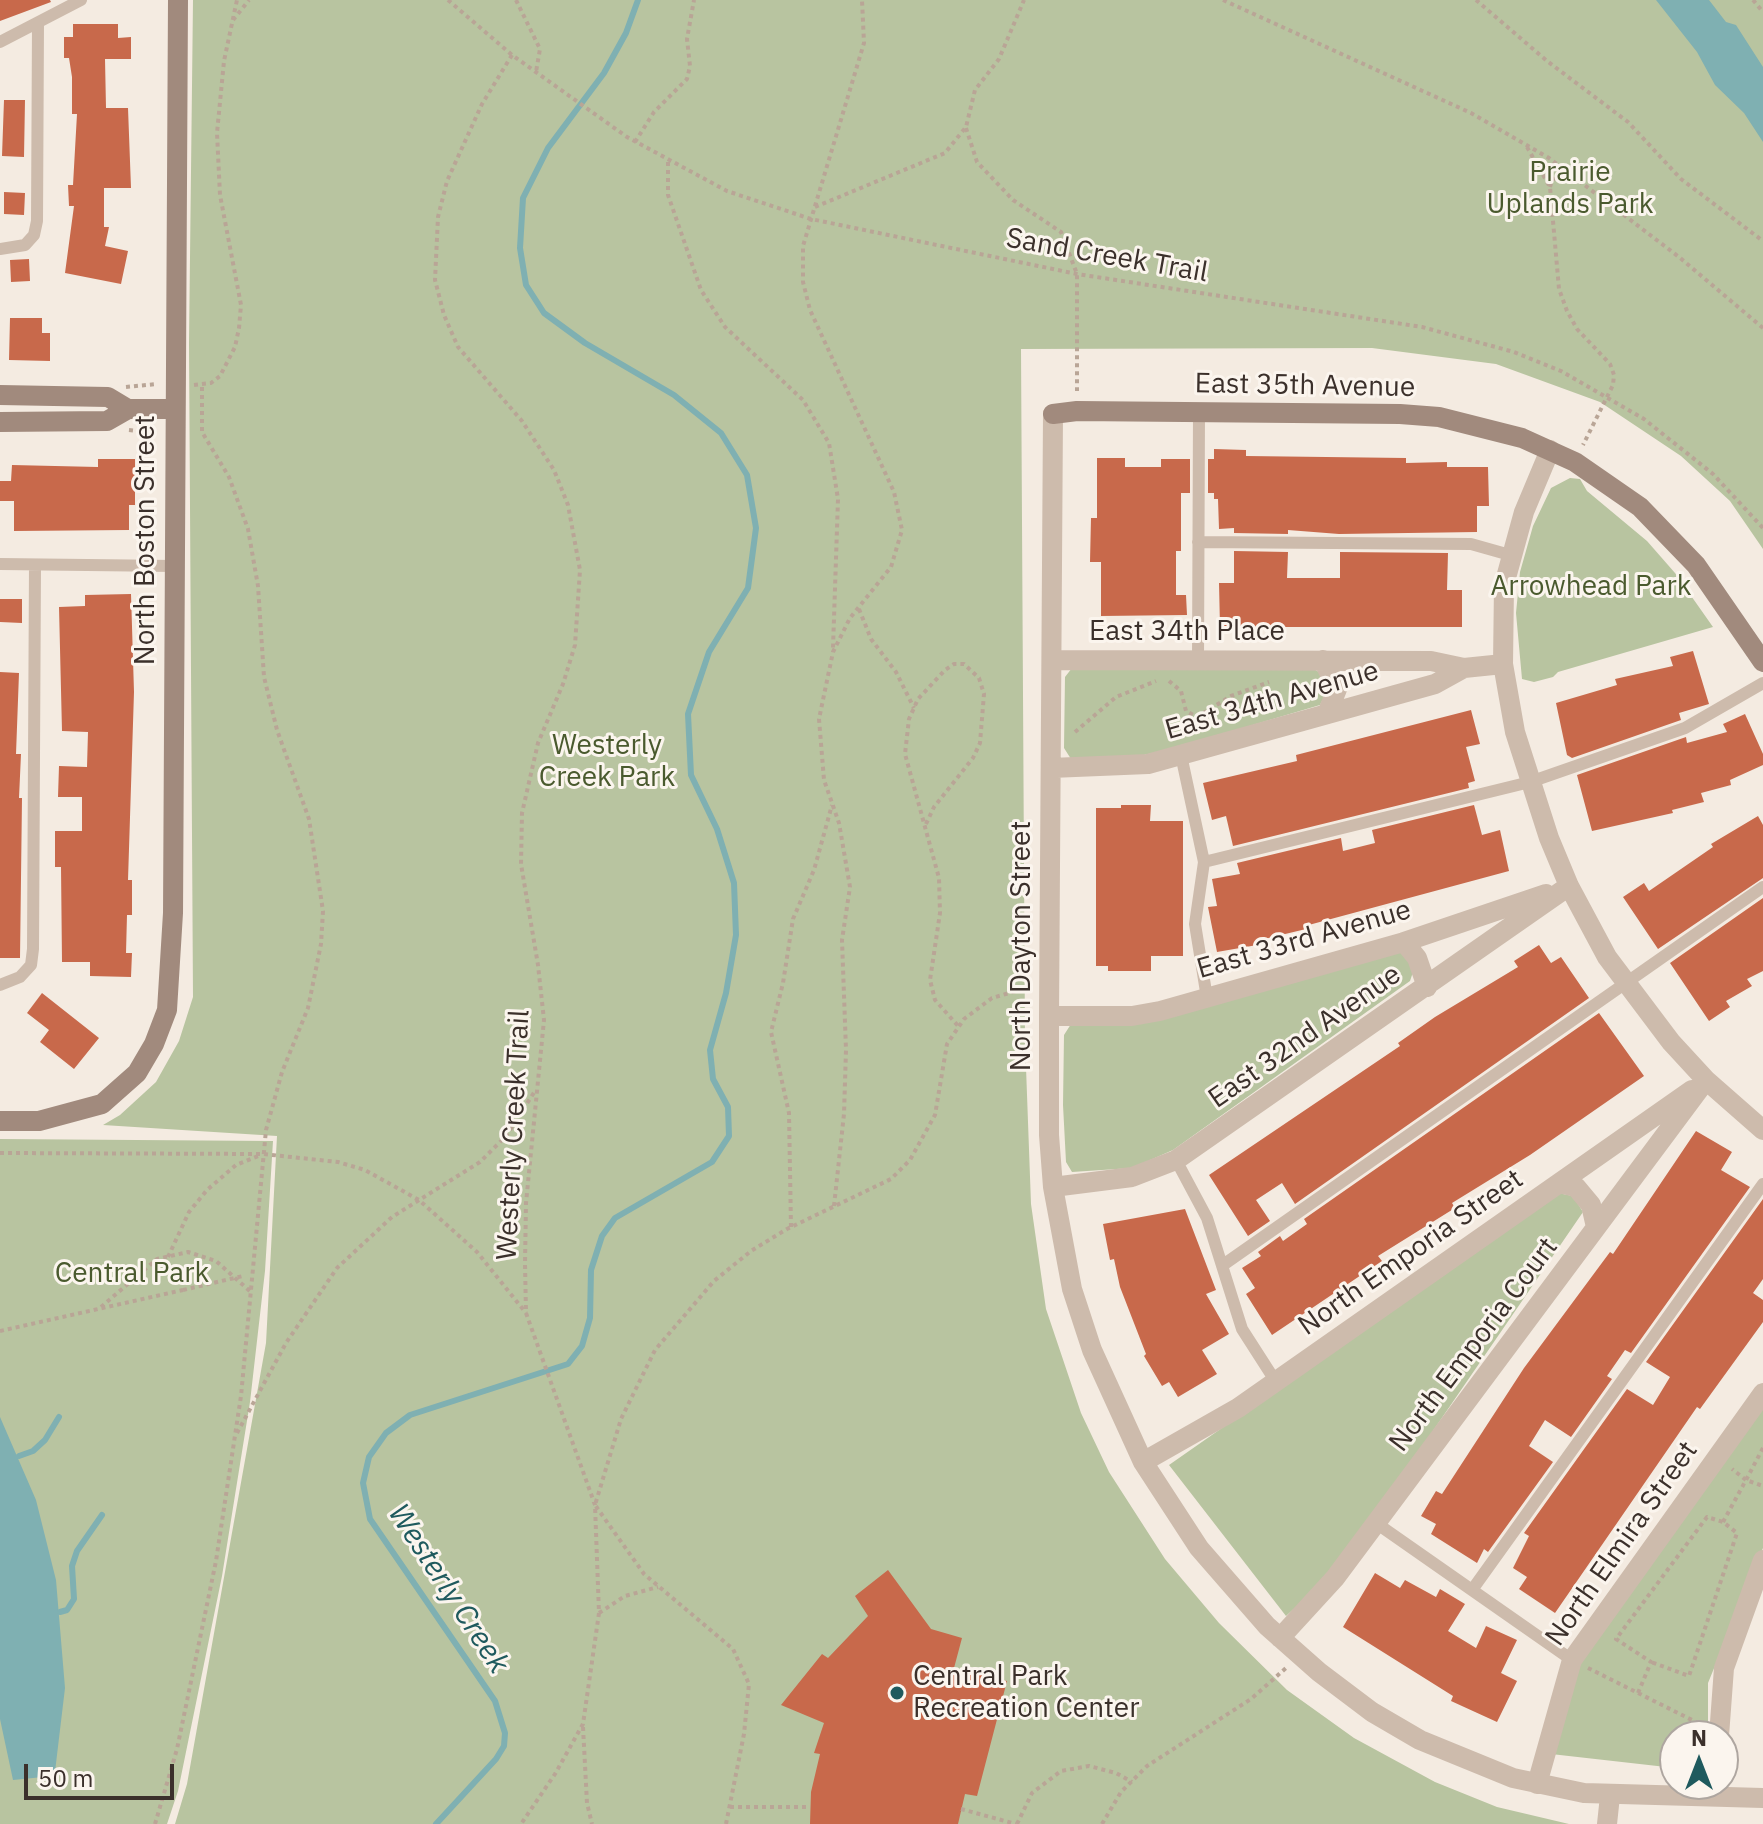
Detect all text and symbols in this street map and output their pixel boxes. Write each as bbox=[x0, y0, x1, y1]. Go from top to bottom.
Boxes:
park label: Prairie Uplands Park bbox=[1487, 156, 1653, 222]
street label: Sand Creek Trail bbox=[1004, 222, 1210, 290]
street label: East 35th Avenue bbox=[1194, 367, 1416, 405]
street label: North Boston Street bbox=[129, 415, 163, 665]
park label: Arrowhead Park bbox=[1490, 570, 1692, 604]
street label: East 34th Place bbox=[1089, 615, 1285, 649]
street label: East 34th Avenue bbox=[1161, 654, 1383, 748]
park label: Westerly Creek Park bbox=[539, 729, 675, 795]
street label: North Dayton Street bbox=[1005, 821, 1039, 1071]
street label: East 33rd Avenue bbox=[1193, 893, 1415, 987]
street label: East 32nd Avenue bbox=[1202, 958, 1408, 1116]
street label: Westerly Creek Trail bbox=[491, 1009, 537, 1261]
street label: North Emporia Street bbox=[1292, 1163, 1530, 1343]
street label: North Emporia Court bbox=[1383, 1231, 1565, 1459]
park label: Central Park bbox=[55, 1257, 209, 1291]
street label: North Elmira Street bbox=[1539, 1435, 1705, 1653]
water label: Westerly Creek bbox=[380, 1498, 516, 1680]
place label: Central Park Recreation Center bbox=[913, 1660, 1139, 1726]
marker: Central Park Recreation Center bbox=[888, 1684, 906, 1702]
north arrow bbox=[1659, 1720, 1739, 1800]
text: N bbox=[1691, 1723, 1707, 1752]
scale bar bbox=[28, 1748, 178, 1798]
text: 50 m bbox=[38, 1762, 93, 1794]

